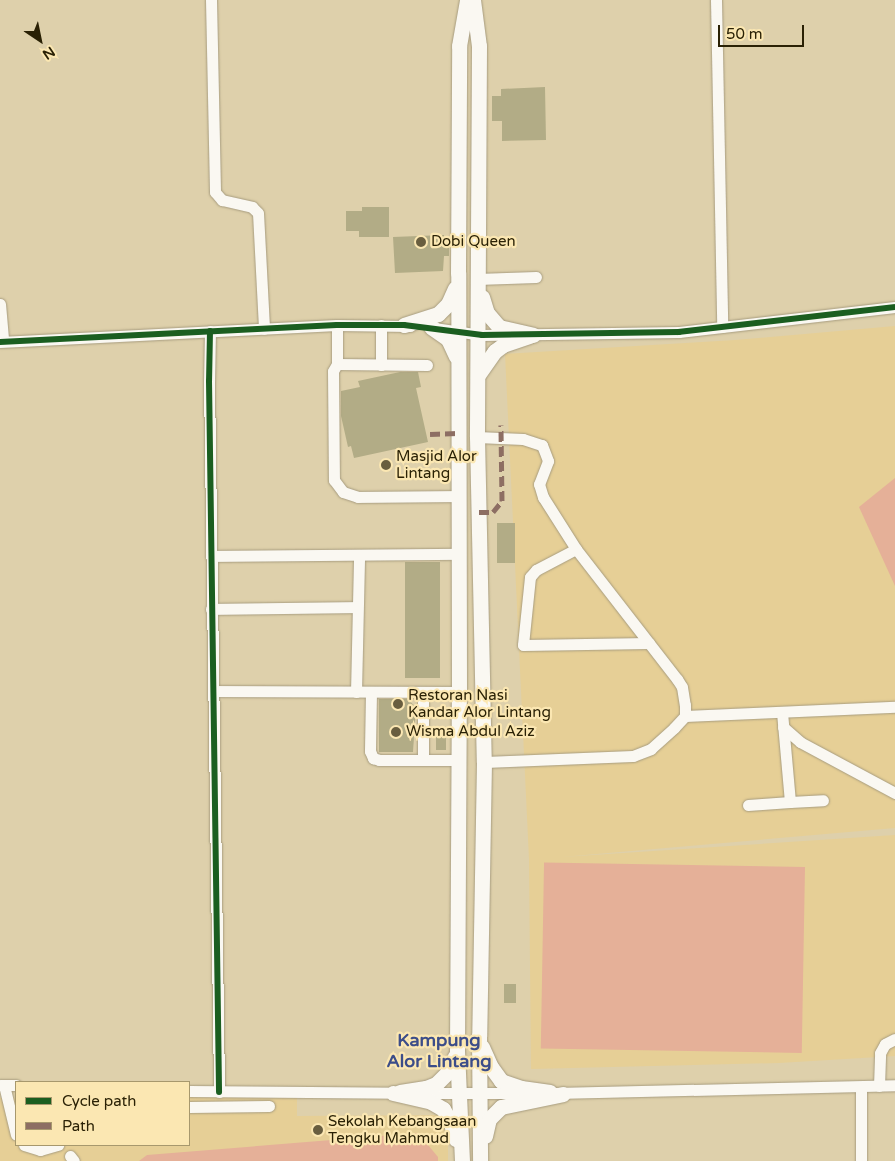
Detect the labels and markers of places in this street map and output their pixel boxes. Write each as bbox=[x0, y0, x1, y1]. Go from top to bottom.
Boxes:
place label: Dobi Queen bbox=[431, 233, 516, 251]
marker: Dobi Queen bbox=[415, 236, 427, 248]
place label: Masjid Alor Lintang bbox=[396, 447, 477, 482]
marker: Masjid Alor Lintang bbox=[380, 459, 392, 471]
place label: Restoran Nasi Kandar Alor Lintang bbox=[408, 686, 551, 721]
marker: Restoran Nasi Kandar Alor Lintang bbox=[392, 698, 404, 710]
place label: Wisma Abdul Aziz bbox=[406, 723, 535, 741]
marker: Wisma Abdul Aziz bbox=[390, 726, 402, 738]
place label: Sekolah Kebangsaan Tengku Mahmud bbox=[328, 1112, 476, 1147]
marker: Sekolah Kebangsaan Tengku Mahmud bbox=[312, 1124, 324, 1136]

